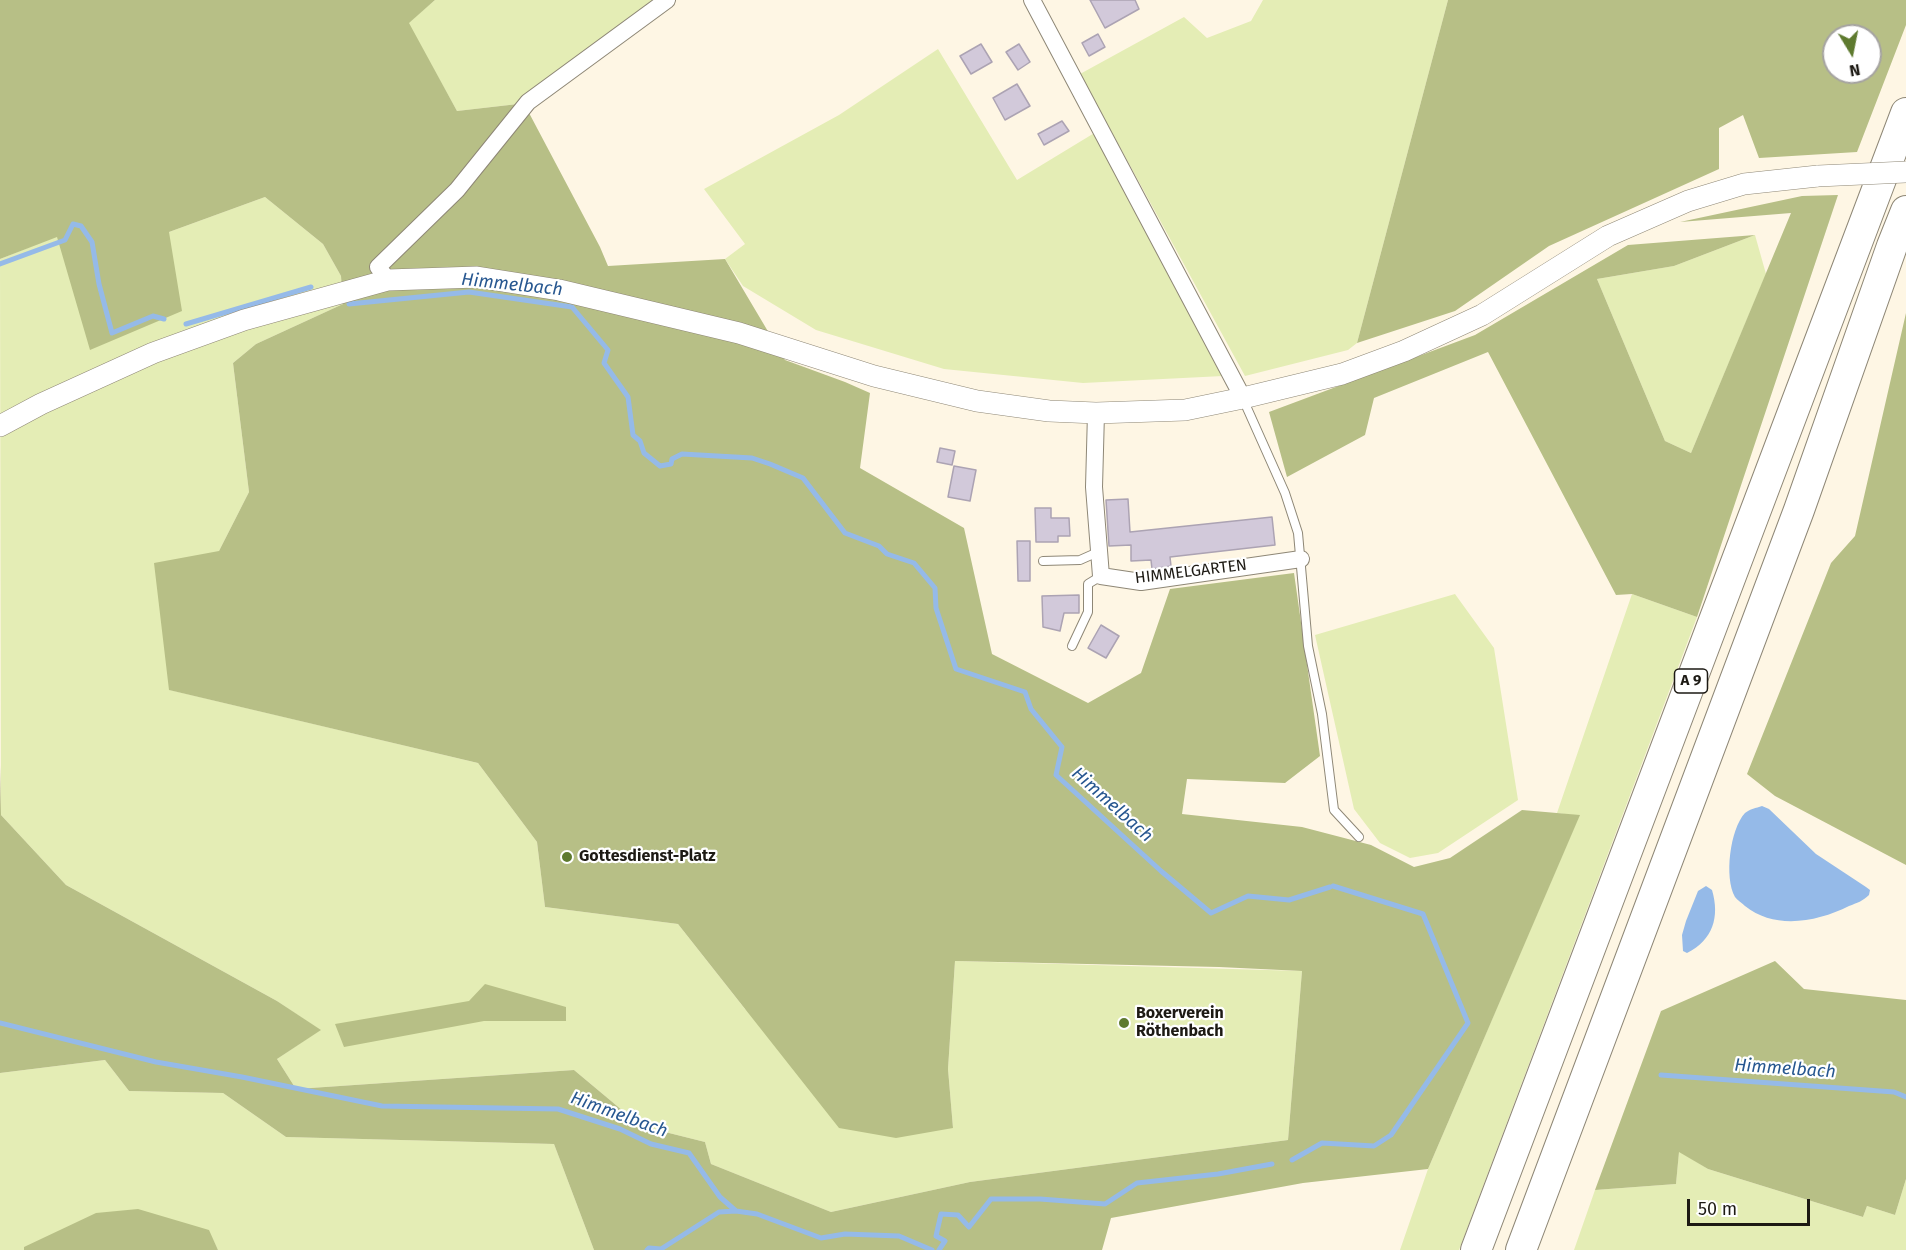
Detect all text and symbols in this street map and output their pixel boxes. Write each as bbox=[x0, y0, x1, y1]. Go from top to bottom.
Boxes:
north arrow bbox=[1822, 24, 1882, 84]
text: N bbox=[1848, 60, 1862, 81]
water label: Himmelbach bbox=[460, 269, 564, 301]
street label: HIMMELGARTEN bbox=[1134, 556, 1248, 588]
road number: A 9 bbox=[1674, 669, 1708, 693]
water label: Himmelbach bbox=[1067, 763, 1157, 847]
place label: Gottesdienst-Platz bbox=[579, 847, 716, 867]
marker: Gottesdienst-Platz bbox=[560, 850, 574, 864]
place label: Boxerverein Röthenbach bbox=[1136, 1004, 1224, 1042]
marker: Boxerverein Röthenbach bbox=[1117, 1016, 1131, 1030]
water label: Himmelbach bbox=[1733, 1055, 1837, 1083]
water label: Himmelbach bbox=[567, 1087, 671, 1143]
scale bar bbox=[1690, 1187, 1813, 1225]
text: 50 m bbox=[1698, 1198, 1737, 1220]

